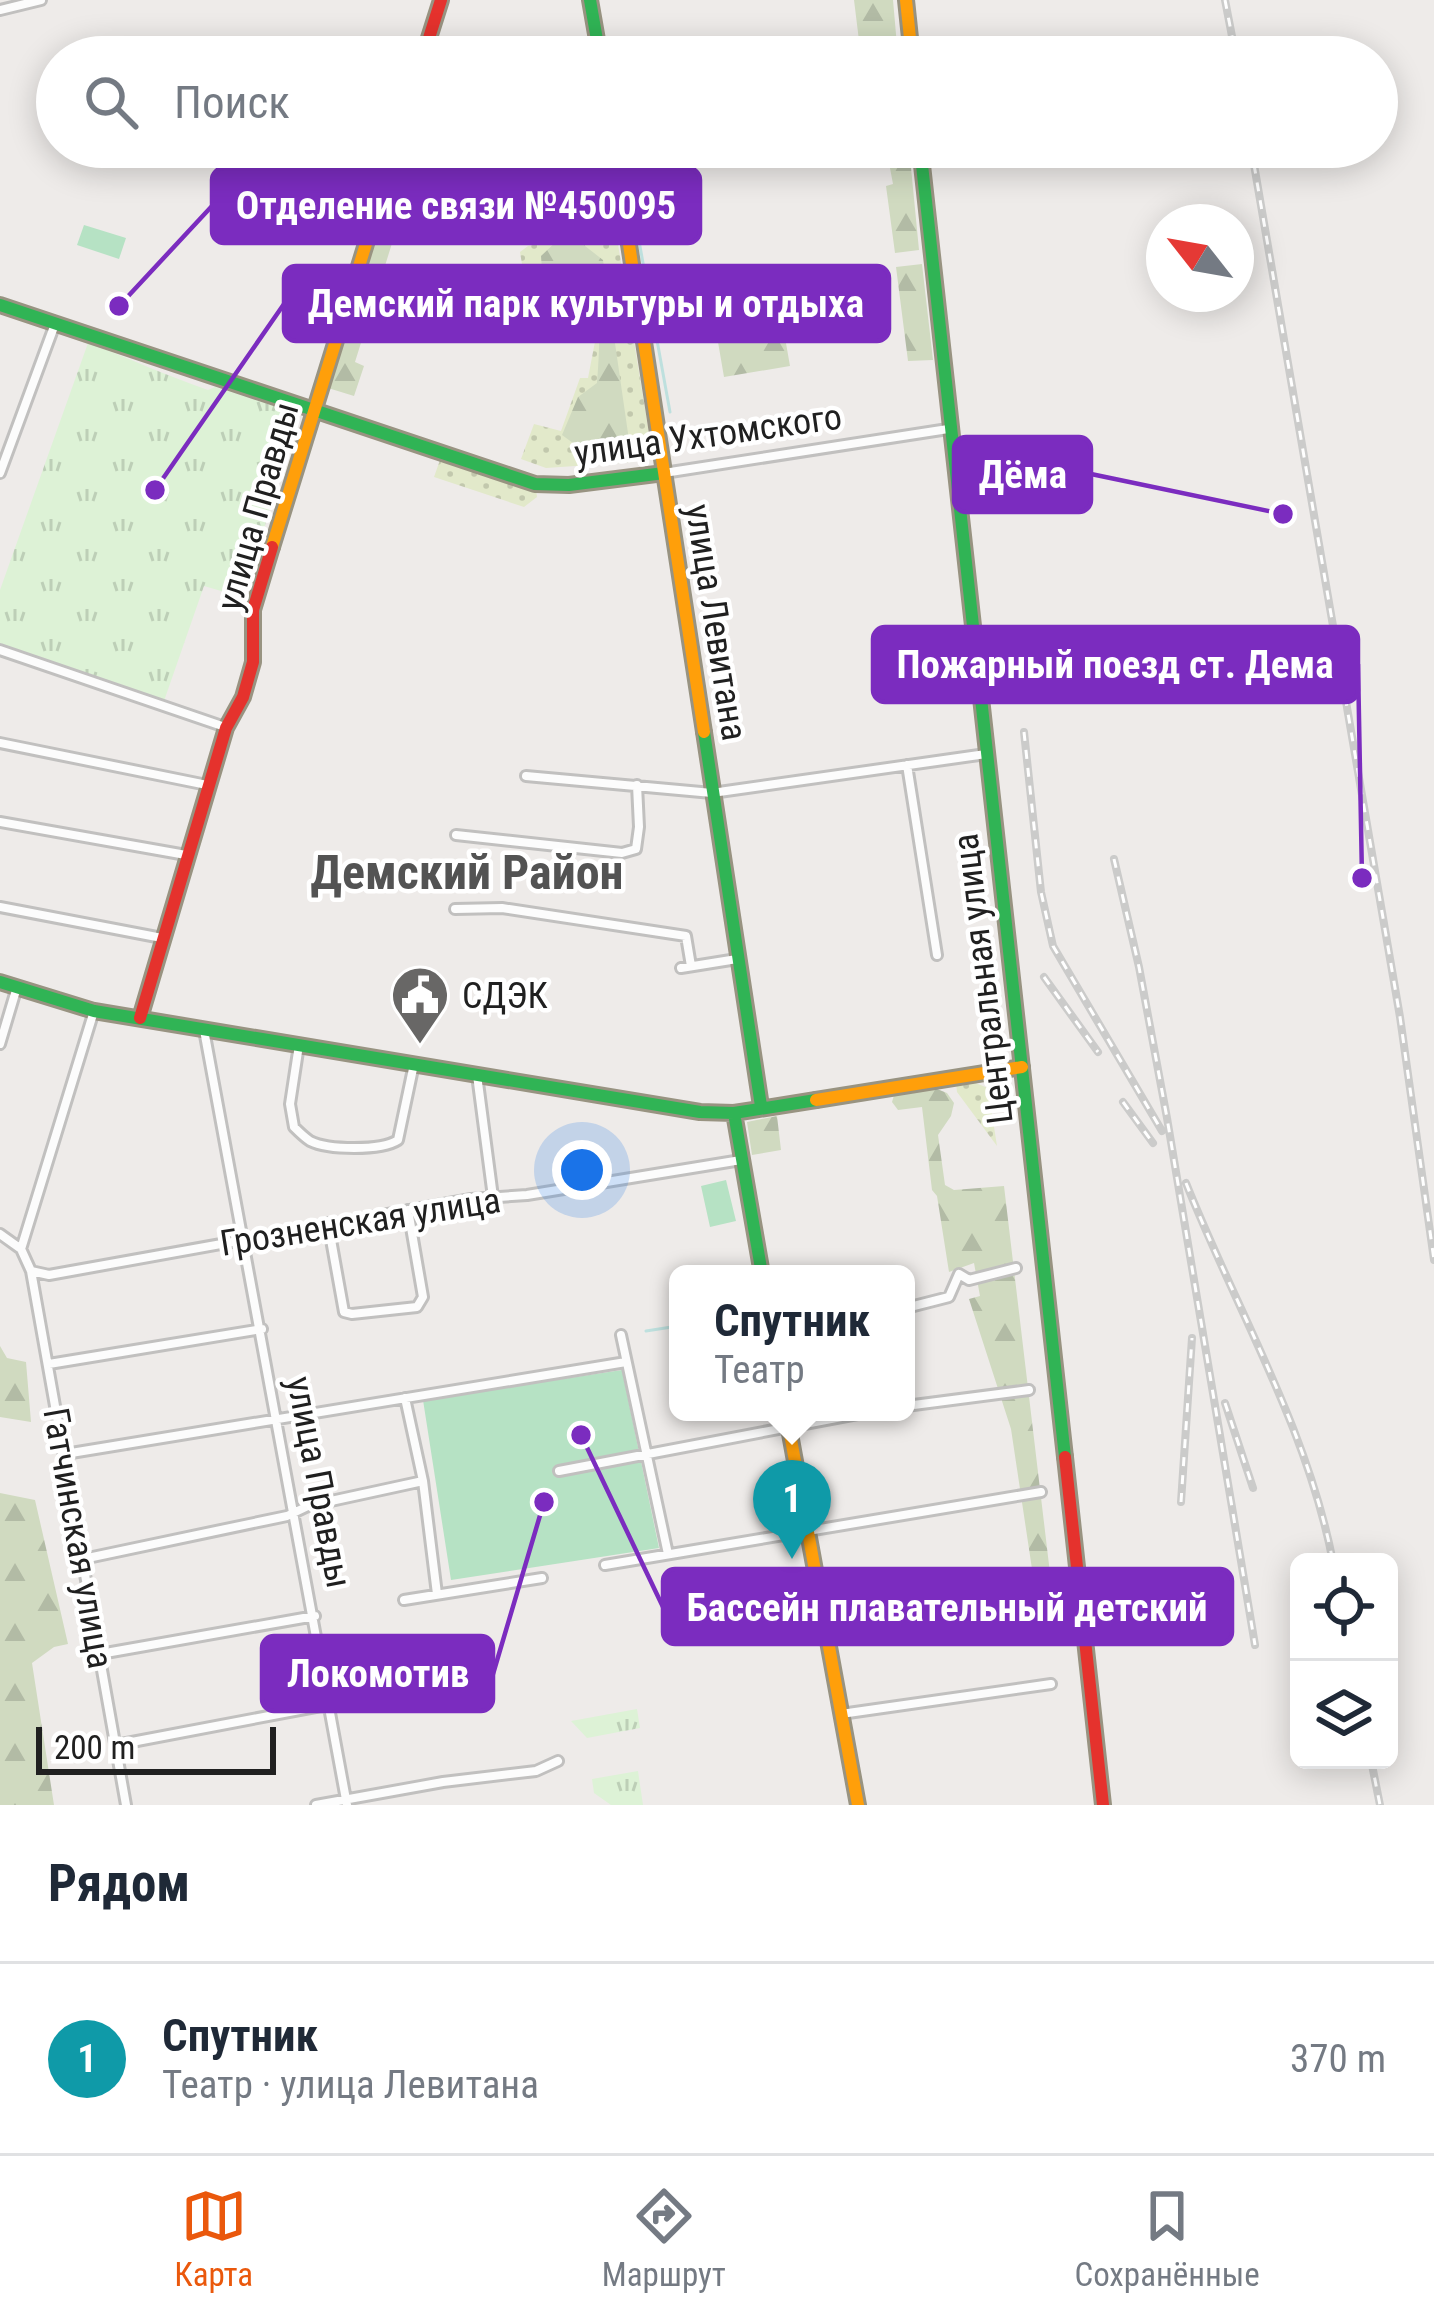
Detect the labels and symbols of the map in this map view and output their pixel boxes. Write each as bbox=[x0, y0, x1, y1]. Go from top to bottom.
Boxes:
callout: Отделение связи №450095 bbox=[212, 168, 700, 243]
text: Отделение связи №450095 bbox=[236, 183, 676, 229]
north arrow bbox=[1146, 204, 1254, 312]
callout: Демский парк культуры и отдыха bbox=[284, 266, 889, 341]
text: Демский парк культуры и отдыха bbox=[308, 281, 864, 327]
street label: улица Ухтомского bbox=[572, 395, 845, 475]
street label: улица Правды bbox=[208, 397, 308, 615]
callout: Дёма bbox=[954, 437, 1091, 512]
text: Дёма bbox=[979, 452, 1067, 498]
street label: улица Левитана bbox=[677, 501, 755, 743]
callout: Пожарный поезд ст. Дема bbox=[873, 627, 1358, 702]
text: Пожарный поезд ст. Дема bbox=[896, 642, 1334, 688]
street label: Центральная улица bbox=[944, 831, 1022, 1127]
district label: Демский Район bbox=[310, 844, 624, 901]
public building icon: СДЭК bbox=[389, 964, 451, 1046]
place label: СДЭК bbox=[462, 975, 548, 1017]
your location bbox=[552, 1140, 612, 1200]
street label: Грозненская улица bbox=[217, 1179, 503, 1265]
street label: улица Правды bbox=[278, 1373, 360, 1592]
street label: Гатчинская улица bbox=[34, 1405, 122, 1672]
pin: 1 bbox=[753, 1460, 831, 1559]
callout: Бассейн плавательный детский bbox=[663, 1569, 1232, 1644]
text: Бассейн плавательный детский bbox=[687, 1585, 1207, 1631]
callout: Локомотив bbox=[262, 1636, 493, 1711]
text: Локомотив bbox=[287, 1651, 469, 1697]
scale bar bbox=[36, 1721, 276, 1774]

